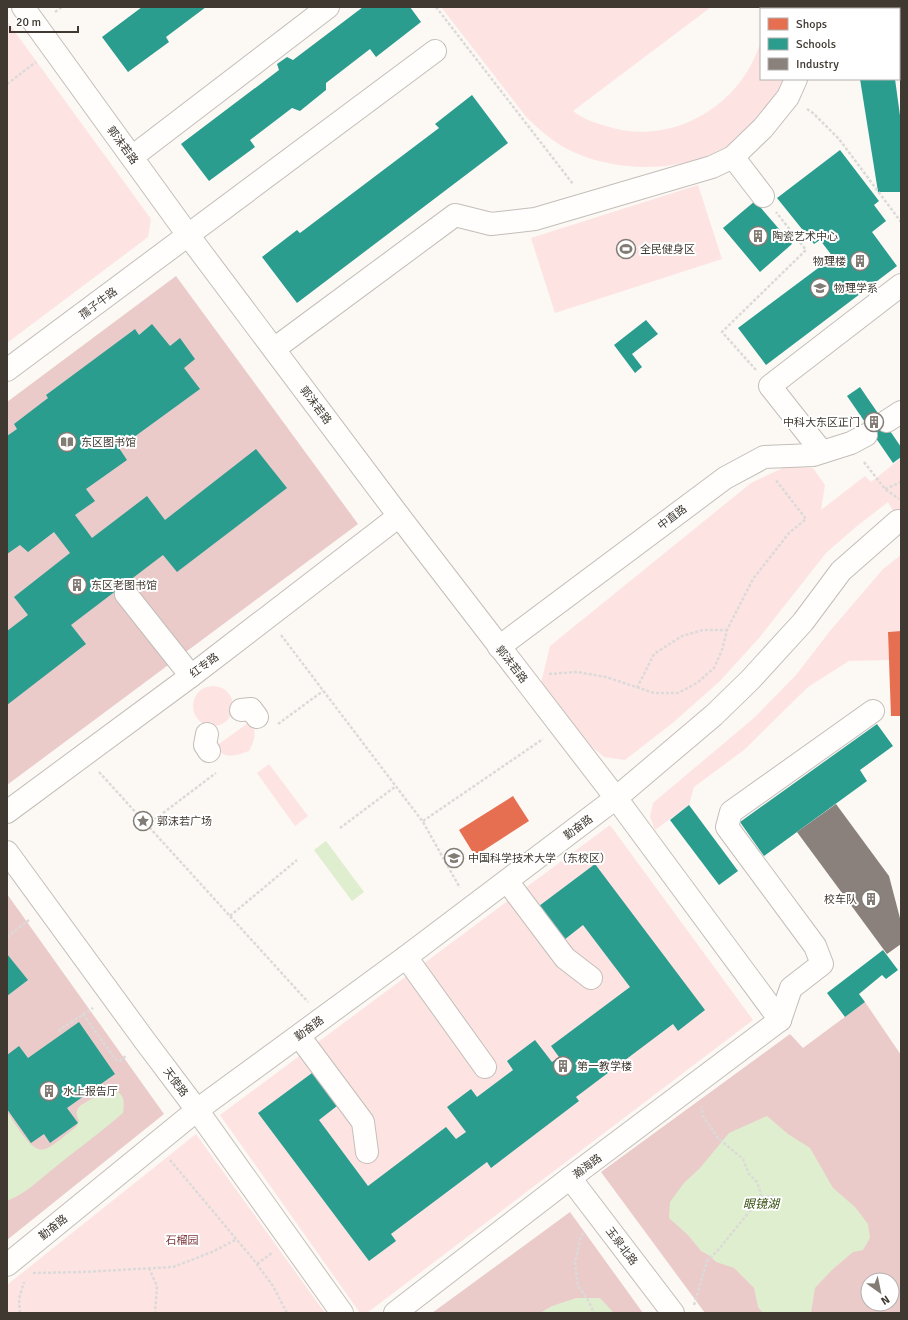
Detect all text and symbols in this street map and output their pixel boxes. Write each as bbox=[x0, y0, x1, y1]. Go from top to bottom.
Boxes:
scale bar bbox=[10, 8, 78, 34]
legend bbox=[760, 8, 900, 80]
text: 20 m bbox=[16, 15, 41, 30]
text: Shops bbox=[796, 17, 827, 32]
text: Schools bbox=[796, 37, 836, 52]
text: Industry bbox=[796, 57, 839, 72]
street label: 郭沫若路 bbox=[104, 124, 141, 167]
building icon: 陶瓷艺术中心 bbox=[747, 225, 769, 247]
place label: 陶瓷艺术中心 bbox=[772, 230, 838, 243]
sports icon: 全民健身区 bbox=[615, 238, 637, 260]
place label: 全民健身区 bbox=[640, 243, 695, 256]
building icon: 物理楼 bbox=[849, 250, 871, 272]
place label: 物理楼 bbox=[813, 255, 846, 268]
school or university icon: 物理学系 bbox=[809, 277, 831, 299]
place label: 物理学系 bbox=[834, 282, 878, 295]
street label: 孺子牛路 bbox=[77, 285, 120, 322]
street label: 郭沫若路 bbox=[297, 384, 334, 427]
building icon: 中科大东区正门 bbox=[863, 411, 885, 433]
place label: 中科大东区正门 bbox=[783, 416, 860, 429]
library icon: 东区图书馆 bbox=[56, 431, 78, 453]
place label: 东区图书馆 bbox=[81, 436, 136, 449]
street label: 中直路 bbox=[655, 502, 689, 533]
building icon: 东区老图书馆 bbox=[66, 574, 88, 596]
place label: 东区老图书馆 bbox=[91, 579, 157, 592]
street label: 郭沫若路 bbox=[493, 643, 530, 686]
street label: 红专路 bbox=[187, 650, 221, 681]
place icon: 郭沫若广场 bbox=[132, 810, 154, 832]
street label: 勤奋路 bbox=[561, 812, 595, 843]
place label: 郭沫若广场 bbox=[157, 815, 212, 828]
school or university icon: 中国科学技术大学（东校区） bbox=[443, 847, 465, 869]
place label: 中国科学技术大学（东校区） bbox=[468, 852, 611, 865]
building icon: 校车队 bbox=[860, 888, 882, 910]
place label: 校车队 bbox=[824, 893, 857, 906]
street label: 勤奋路 bbox=[292, 1013, 326, 1043]
building icon: 第一教学楼 bbox=[552, 1055, 574, 1077]
place label: 第一教学楼 bbox=[577, 1060, 632, 1073]
street label: 天使路 bbox=[160, 1065, 191, 1099]
building icon: 水上报告厅 bbox=[38, 1080, 60, 1102]
place label: 水上报告厅 bbox=[63, 1085, 118, 1098]
street label: 瀚海路 bbox=[570, 1151, 604, 1182]
water label: 眼镜湖 bbox=[743, 1197, 781, 1212]
street label: 勤奋路 bbox=[36, 1212, 70, 1243]
street label: 玉泉北路 bbox=[603, 1225, 640, 1268]
park label: 石榴园 bbox=[166, 1234, 199, 1247]
north arrow bbox=[860, 1272, 900, 1312]
text: N bbox=[878, 1292, 892, 1308]

